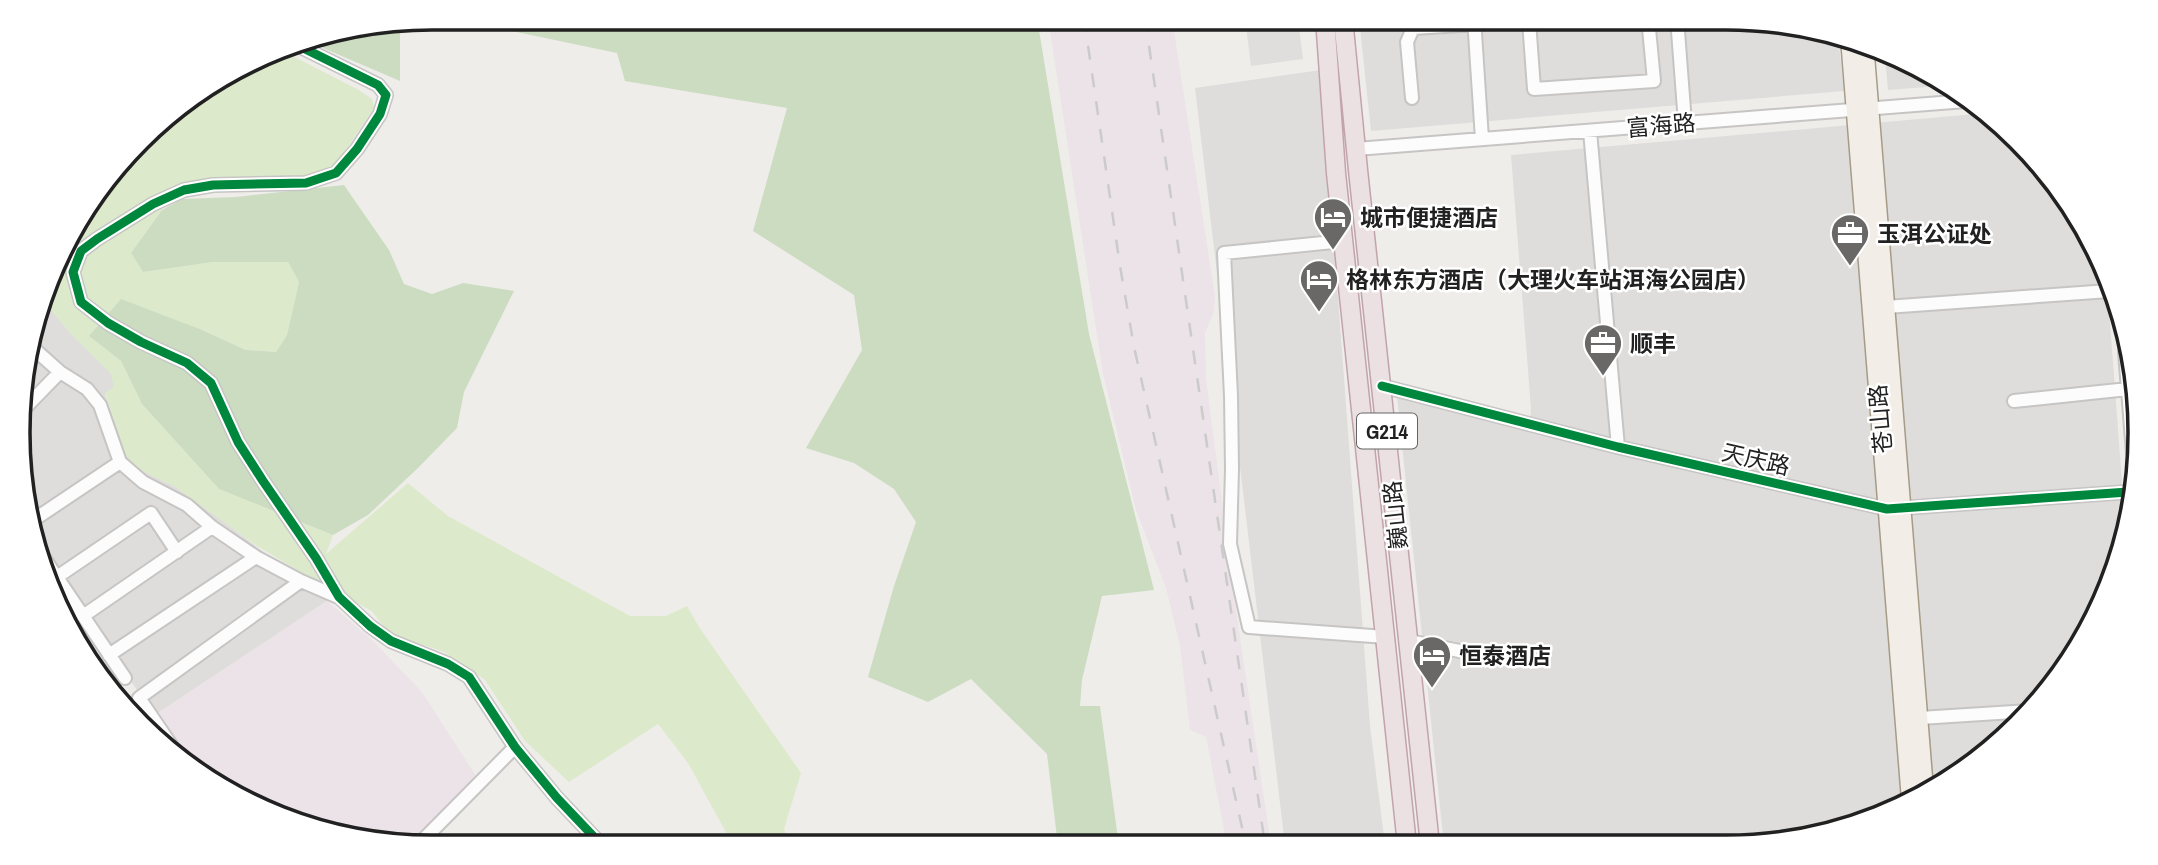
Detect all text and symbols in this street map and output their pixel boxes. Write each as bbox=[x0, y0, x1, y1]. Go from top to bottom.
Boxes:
street label: 富海路 bbox=[1625, 107, 1697, 143]
hotel icon: 城市便捷酒店 bbox=[1312, 196, 1354, 251]
place label: 城市便捷酒店 bbox=[1360, 202, 1498, 233]
office icon: 玉洱公证处 bbox=[1829, 212, 1871, 267]
place label: 玉洱公证处 bbox=[1877, 218, 1992, 249]
hotel icon: 格林东方酒店（大理火车站洱海公园店） bbox=[1298, 258, 1340, 313]
place label: 格林东方酒店（大理火车站洱海公园店） bbox=[1346, 264, 1760, 295]
office icon: 顺丰 bbox=[1582, 322, 1624, 377]
place label: 顺丰 bbox=[1630, 328, 1676, 359]
street label: 苍山路 bbox=[1862, 383, 1898, 455]
road number: G214 bbox=[1357, 414, 1417, 448]
street label: 天庆路 bbox=[1719, 436, 1793, 482]
street label: 巍山路 bbox=[1376, 479, 1414, 551]
hotel icon: 恒泰酒店 bbox=[1411, 634, 1453, 689]
place label: 恒泰酒店 bbox=[1459, 640, 1551, 671]

